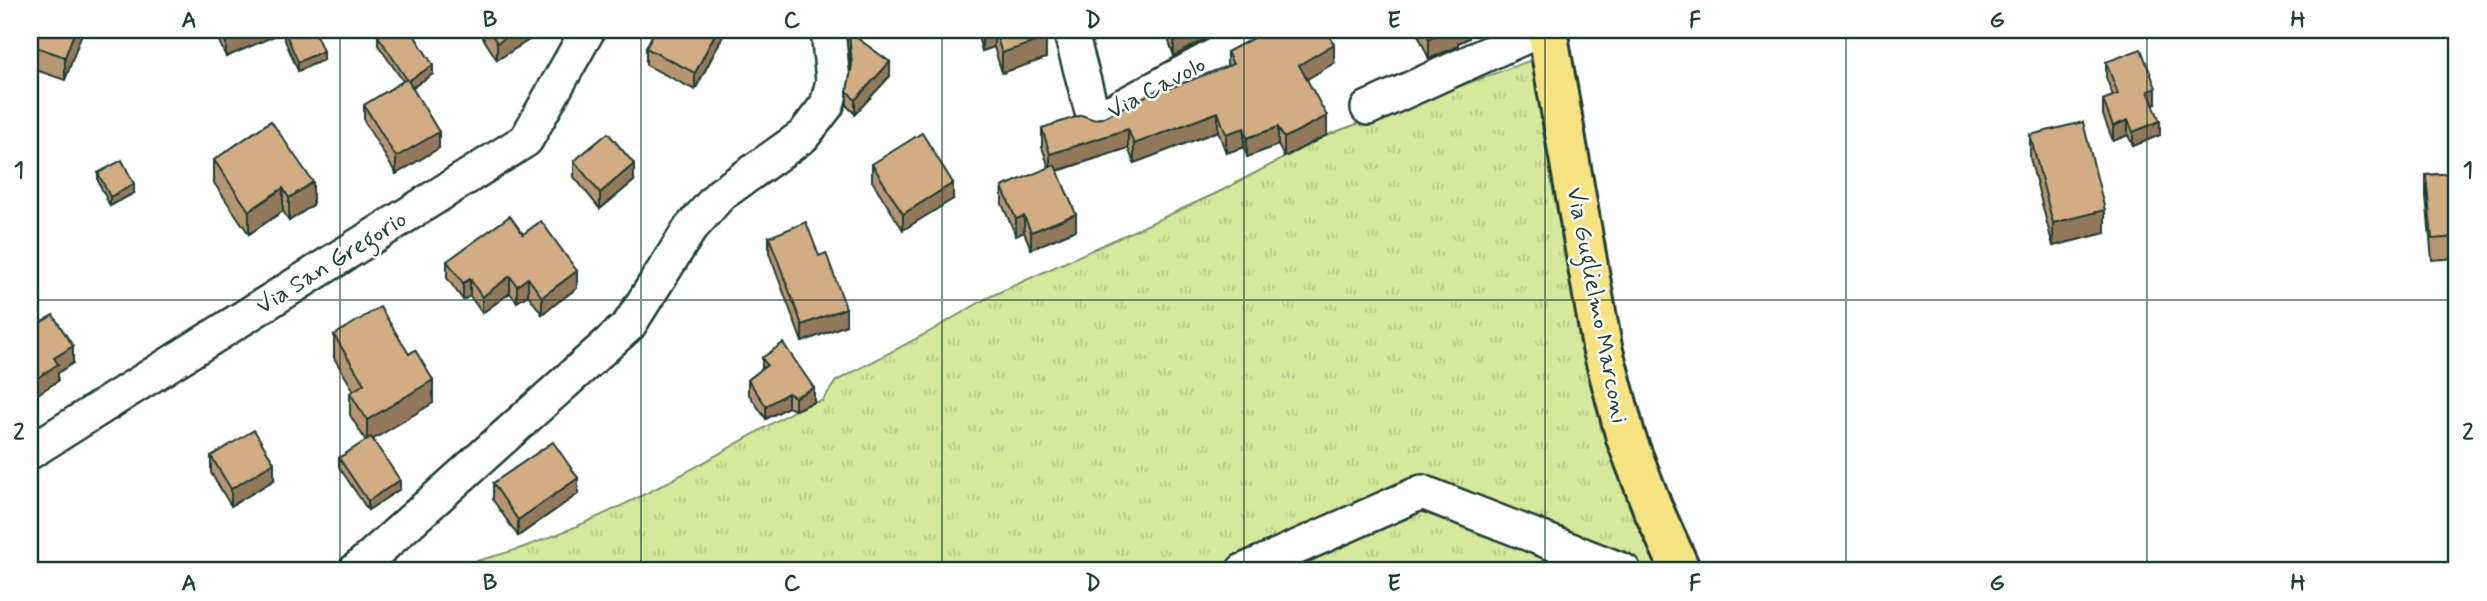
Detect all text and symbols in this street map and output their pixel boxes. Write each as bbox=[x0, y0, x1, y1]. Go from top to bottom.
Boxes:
text: A bbox=[181, 6, 197, 36]
text: B bbox=[483, 6, 498, 36]
text: C bbox=[784, 6, 801, 36]
text: D bbox=[1085, 6, 1101, 36]
text: E bbox=[1387, 6, 1401, 36]
text: F bbox=[1689, 6, 1701, 36]
text: G bbox=[1989, 6, 2005, 36]
text: H bbox=[2290, 6, 2306, 36]
street label: Via Cavolo bbox=[1102, 49, 1211, 127]
text: 1 bbox=[14, 156, 24, 186]
text: 1 bbox=[2463, 156, 2473, 186]
street label: Via Guglielmo Marconi bbox=[1555, 184, 1635, 427]
street label: Via San Gregorio bbox=[251, 205, 415, 325]
text: 2 bbox=[13, 418, 25, 448]
text: 2 bbox=[2462, 418, 2474, 448]
text: A bbox=[181, 569, 197, 599]
text: B bbox=[483, 569, 498, 599]
text: C bbox=[784, 569, 801, 599]
text: D bbox=[1085, 569, 1101, 599]
text: E bbox=[1387, 569, 1401, 599]
text: F bbox=[1689, 569, 1701, 599]
text: G bbox=[1989, 569, 2005, 599]
text: H bbox=[2290, 569, 2306, 599]

